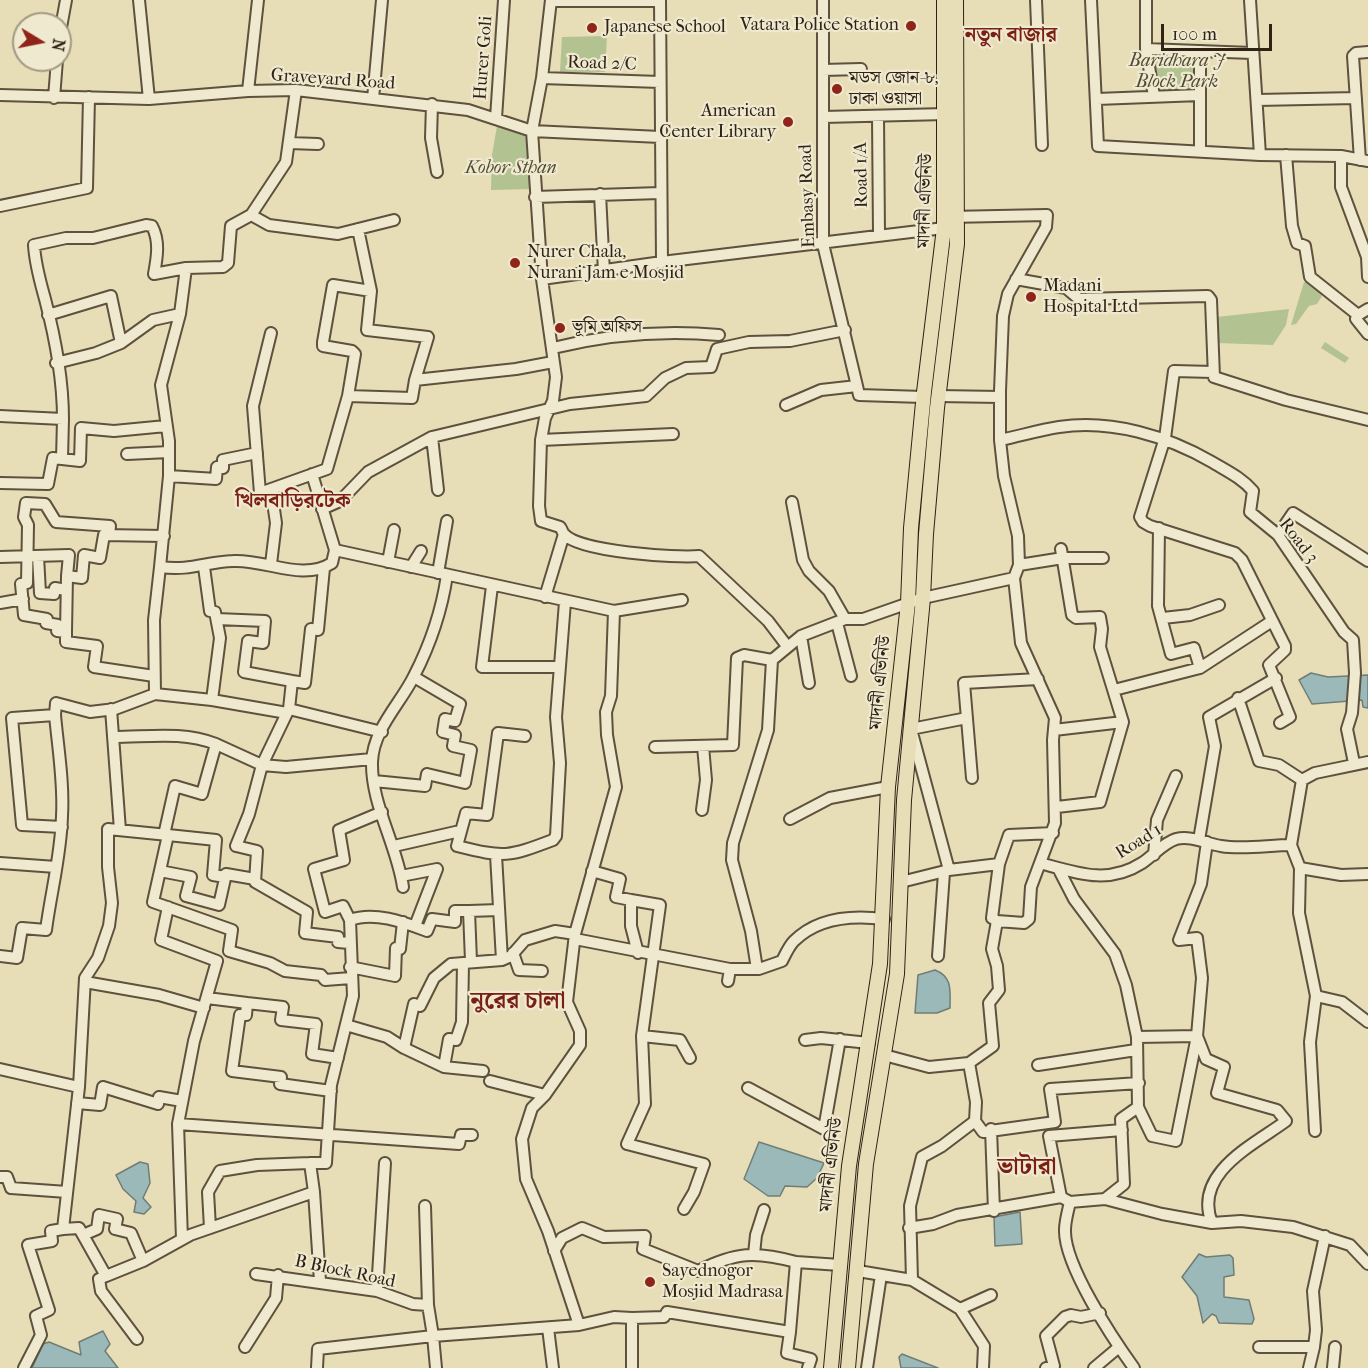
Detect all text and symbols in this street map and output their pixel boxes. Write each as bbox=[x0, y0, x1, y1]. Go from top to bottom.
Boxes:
north arrow bbox=[12, 12, 72, 72]
scale bar bbox=[1164, 12, 1275, 50]
street label: Hurer Goli bbox=[470, 15, 498, 101]
place label: Vatara Police Station bbox=[740, 15, 899, 37]
place label: Japanese School bbox=[604, 17, 726, 39]
marker: Vatara Police Station bbox=[904, 19, 918, 33]
marker: Japanese School bbox=[585, 21, 599, 35]
district label: নতুন বাজার bbox=[965, 23, 1057, 49]
text: 100 m bbox=[1172, 24, 1217, 45]
text: N bbox=[48, 37, 69, 52]
park label: Baridhara J Block Park bbox=[1129, 51, 1225, 94]
street label: Road 2/C bbox=[567, 52, 637, 76]
street label: Graveyard Road bbox=[270, 65, 396, 95]
place label: মডস জোন-৮, ঢাকা ওয়াসা bbox=[849, 68, 939, 110]
marker: মডস জোন-৮, ঢাকা ওয়াসা bbox=[830, 82, 844, 96]
place label: American Center Library bbox=[659, 101, 776, 144]
marker: American Center Library bbox=[781, 115, 795, 129]
street label: Road 1/A bbox=[851, 142, 873, 208]
street label: Embasy Road bbox=[795, 144, 821, 248]
street label: মাদানী এভিনিউ bbox=[914, 153, 938, 249]
park label: Kobor Sthan bbox=[465, 158, 557, 180]
place label: Nurer Chala, Nurani Jam e Mosjid bbox=[527, 242, 684, 284]
marker: Nurer Chala, Nurani Jam e Mosjid bbox=[508, 256, 522, 270]
place label: Madani Hospital Ltd bbox=[1043, 276, 1138, 318]
marker: Madani Hospital Ltd bbox=[1024, 290, 1038, 304]
place label: ভূমি অফিস bbox=[572, 317, 642, 339]
marker: ভূমি অফিস bbox=[553, 321, 567, 335]
district label: খিলবাড়িরটেক bbox=[235, 489, 351, 515]
street label: Road 3 bbox=[1274, 514, 1322, 568]
street label: মাদানী এভিনিউ bbox=[865, 635, 897, 731]
street label: Road 1 bbox=[1112, 819, 1166, 865]
district label: নুরের চালা bbox=[471, 988, 565, 1016]
street label: মাদানী এভিনিউ bbox=[816, 1117, 848, 1213]
district label: ভাটারা bbox=[997, 1154, 1057, 1182]
street label: B Block Road bbox=[293, 1251, 397, 1293]
place label: Sayednogor Mosjid Madrasa bbox=[662, 1261, 783, 1304]
marker: Sayednogor Mosjid Madrasa bbox=[643, 1275, 657, 1289]

